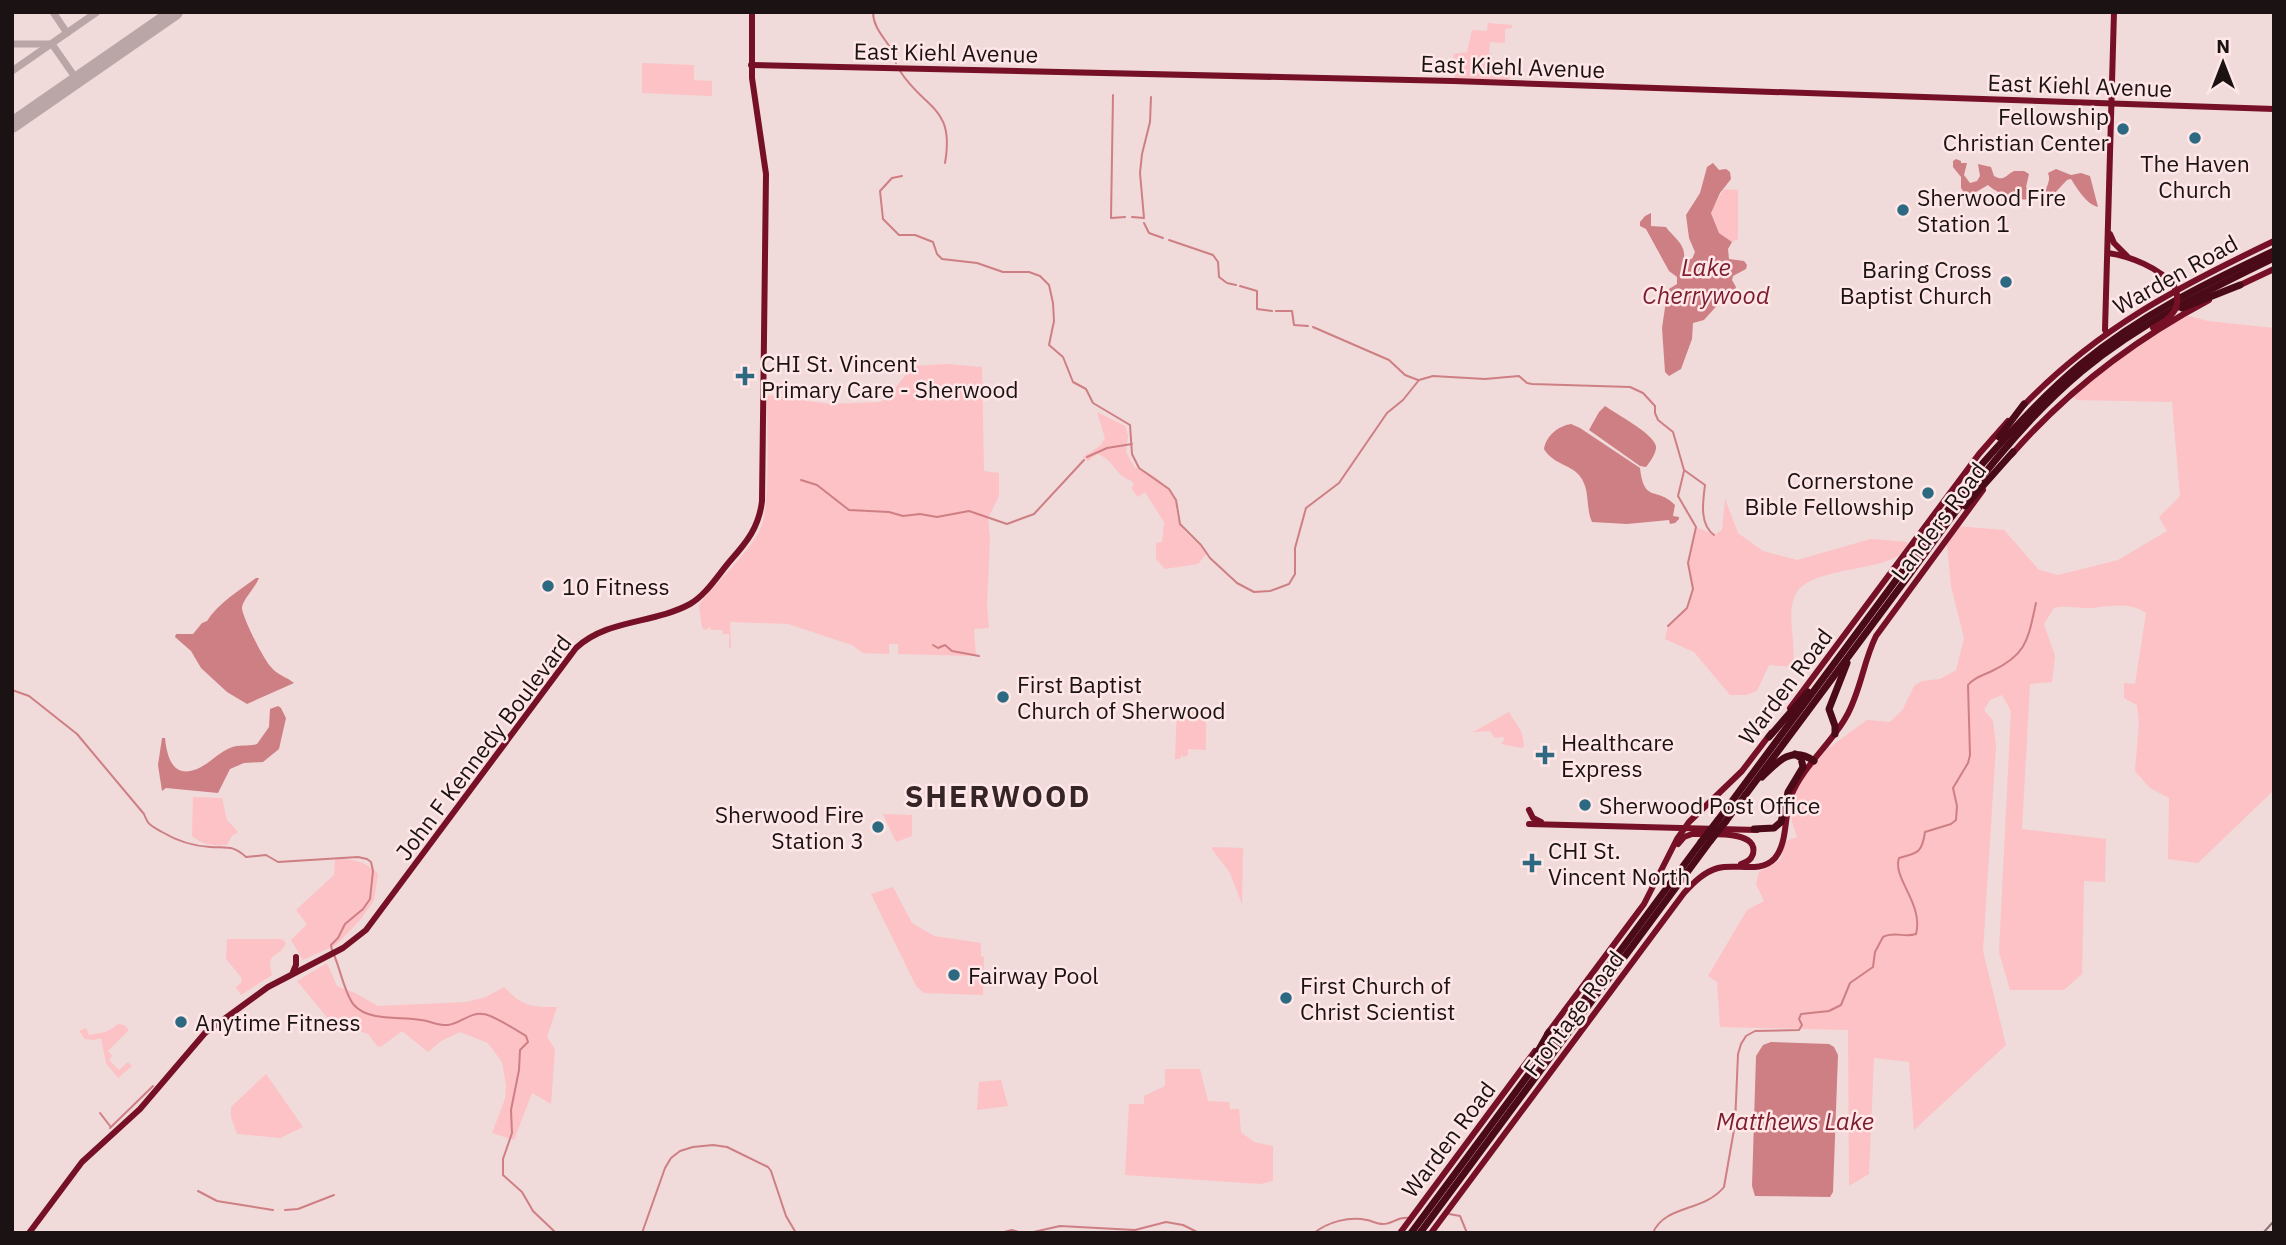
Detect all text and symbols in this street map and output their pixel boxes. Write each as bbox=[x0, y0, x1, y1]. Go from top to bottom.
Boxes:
north arrow bbox=[2188, 28, 2258, 98]
text: N bbox=[2216, 34, 2230, 58]
street label: East Kiehl Avenue bbox=[853, 35, 1039, 69]
street label: East Kiehl Avenue bbox=[1420, 48, 1606, 84]
street label: East Kiehl Avenue bbox=[1987, 67, 2173, 103]
place label: Fellowship Christian Center bbox=[1943, 101, 2110, 157]
marker: Fellowship Christian Center bbox=[2115, 121, 2131, 137]
marker: The Haven Church bbox=[2187, 130, 2203, 146]
place label: The Haven Church bbox=[2140, 148, 2250, 204]
place label: Sherwood Fire Station 1 bbox=[1917, 182, 2066, 238]
marker: Sherwood Fire Station 1 bbox=[1895, 202, 1911, 218]
street label: Warden Road bbox=[2107, 227, 2243, 321]
water label: Lake Cherrywood bbox=[1642, 251, 1770, 311]
place label: Baring Cross Baptist Church bbox=[1840, 254, 1992, 310]
marker: Baring Cross Baptist Church bbox=[1998, 274, 2014, 290]
place label: CHI St. Vincent Primary Care - Sherwood bbox=[761, 348, 1019, 404]
marker: CHI St. Vincent Primary Care - Sherwood bbox=[735, 366, 755, 386]
street label: Landers Road bbox=[1884, 456, 1992, 586]
place label: Cornerstone Bible Fellowship bbox=[1745, 465, 1914, 521]
marker: Cornerstone Bible Fellowship bbox=[1920, 485, 1936, 501]
place label: 10 Fitness bbox=[562, 571, 670, 601]
marker: 10 Fitness bbox=[540, 578, 556, 594]
street label: Warden Road bbox=[1731, 622, 1839, 750]
street label: John F Kennedy Boulevard bbox=[388, 628, 578, 866]
place label: First Baptist Church of Sherwood bbox=[1017, 669, 1226, 725]
marker: First Baptist Church of Sherwood bbox=[995, 689, 1011, 705]
place label: Healthcare Express bbox=[1561, 727, 1674, 783]
marker: Healthcare Express bbox=[1535, 745, 1555, 765]
district label: SHERWOOD bbox=[905, 776, 1091, 815]
place label: Sherwood Post Office bbox=[1599, 790, 1820, 820]
marker: Sherwood Post Office bbox=[1577, 797, 1593, 813]
place label: Sherwood Fire Station 3 bbox=[715, 799, 864, 855]
marker: Sherwood Fire Station 3 bbox=[870, 819, 886, 835]
place label: CHI St. Vincent North bbox=[1548, 835, 1690, 891]
marker: CHI St. Vincent North bbox=[1522, 853, 1542, 873]
street label: Frontage Road bbox=[1516, 944, 1630, 1082]
place label: Fairway Pool bbox=[968, 960, 1099, 990]
marker: Fairway Pool bbox=[946, 967, 962, 983]
place label: First Church of Christ Scientist bbox=[1300, 970, 1455, 1026]
marker: First Church of Christ Scientist bbox=[1278, 990, 1294, 1006]
place label: Anytime Fitness bbox=[195, 1007, 361, 1037]
marker: Anytime Fitness bbox=[173, 1014, 189, 1030]
street label: Warden Road bbox=[1394, 1075, 1502, 1203]
water label: Matthews Lake bbox=[1716, 1105, 1874, 1137]

